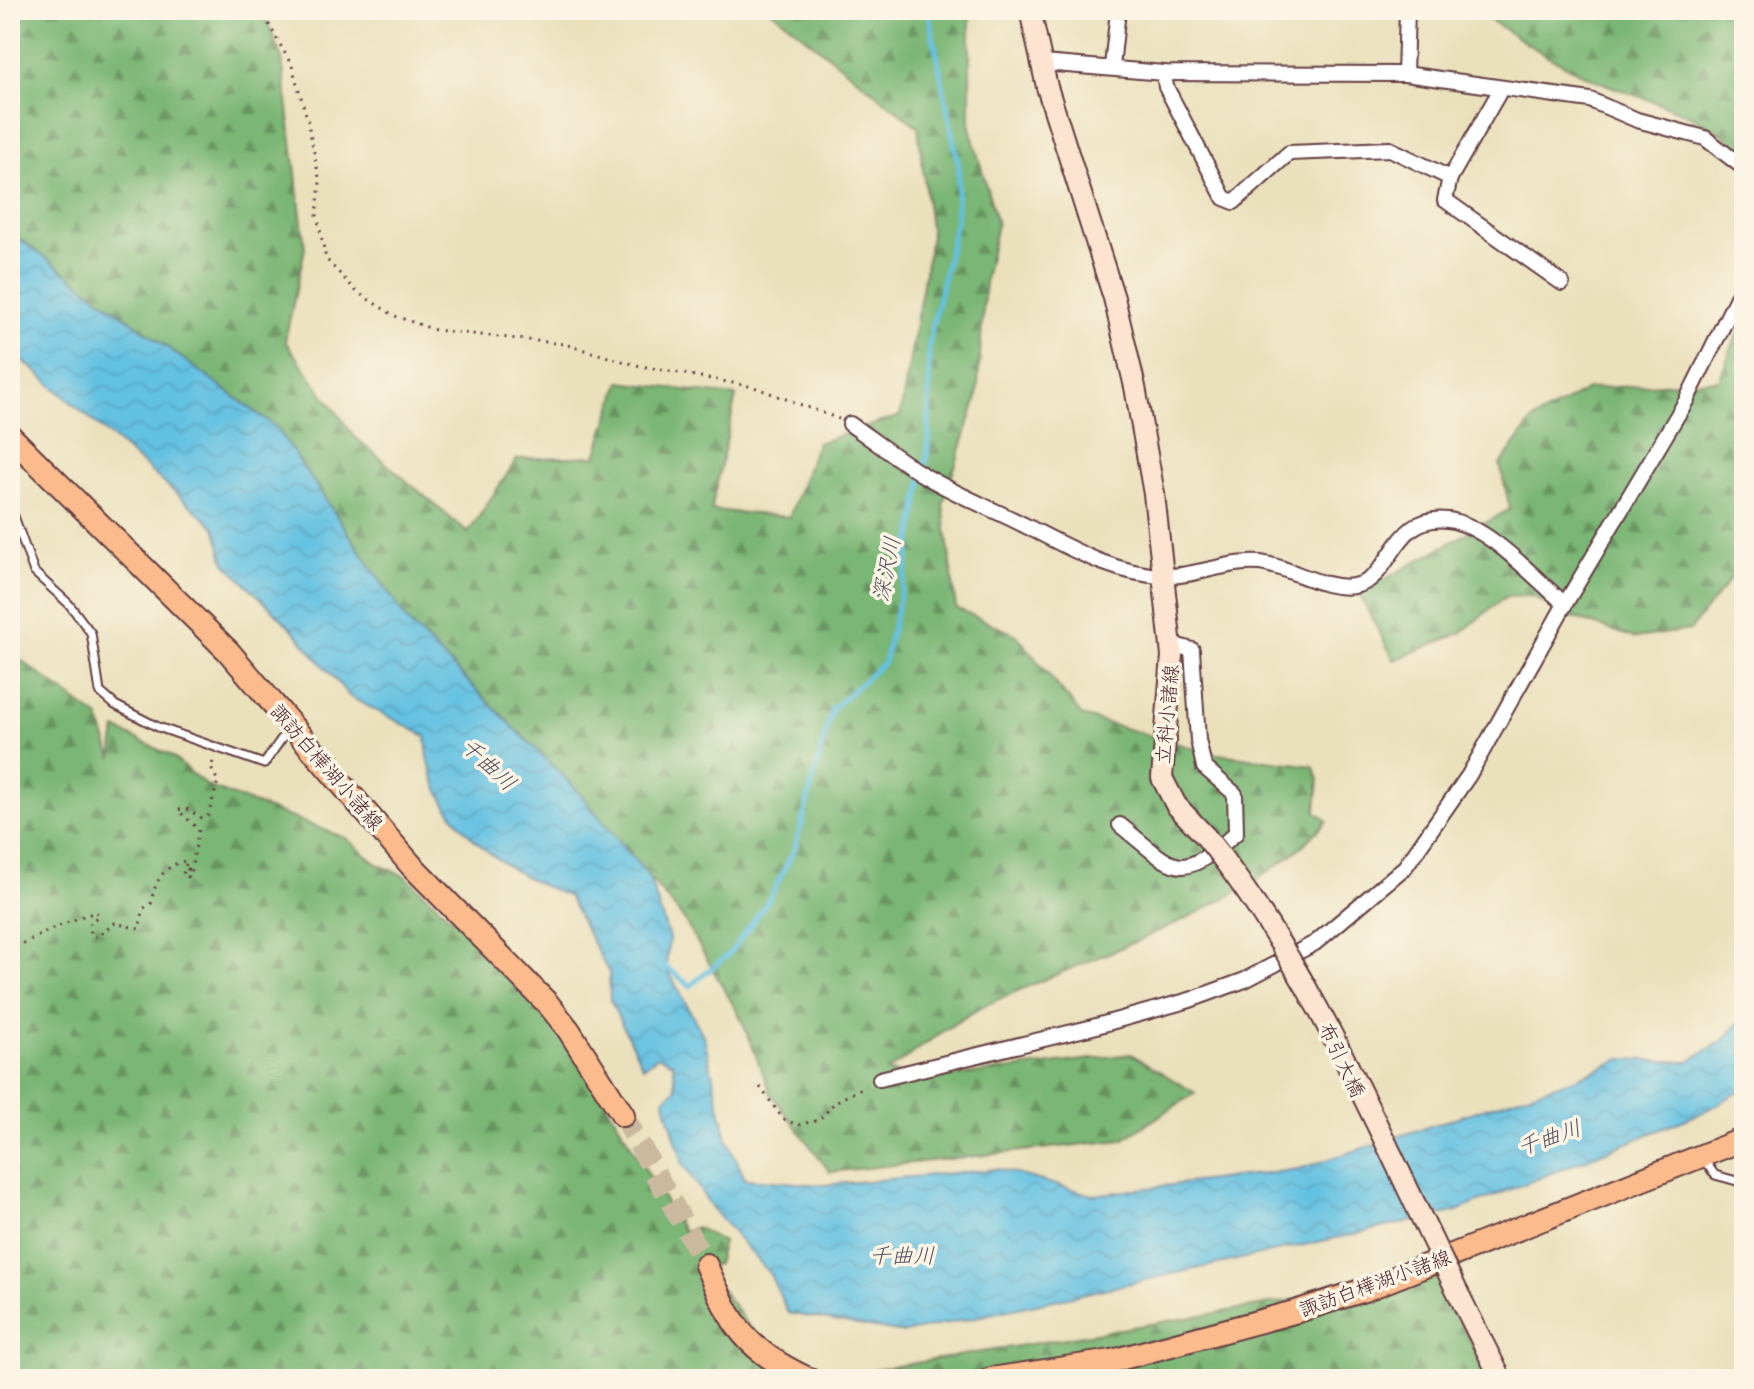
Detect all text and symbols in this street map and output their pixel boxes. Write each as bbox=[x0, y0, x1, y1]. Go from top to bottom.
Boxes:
water label: 深沢川 bbox=[865, 534, 906, 604]
street label: 立科小諸線 bbox=[1149, 663, 1183, 765]
street label: 諏訪白樺湖小諸線 bbox=[265, 697, 390, 835]
water label: 千曲川 bbox=[455, 731, 523, 797]
street label: 布引大橋 bbox=[1314, 1018, 1372, 1101]
water label: 千曲川 bbox=[1513, 1112, 1585, 1161]
water label: 千曲川 bbox=[869, 1240, 935, 1269]
street label: 諏訪白樺湖小諸線 bbox=[1295, 1242, 1454, 1322]

